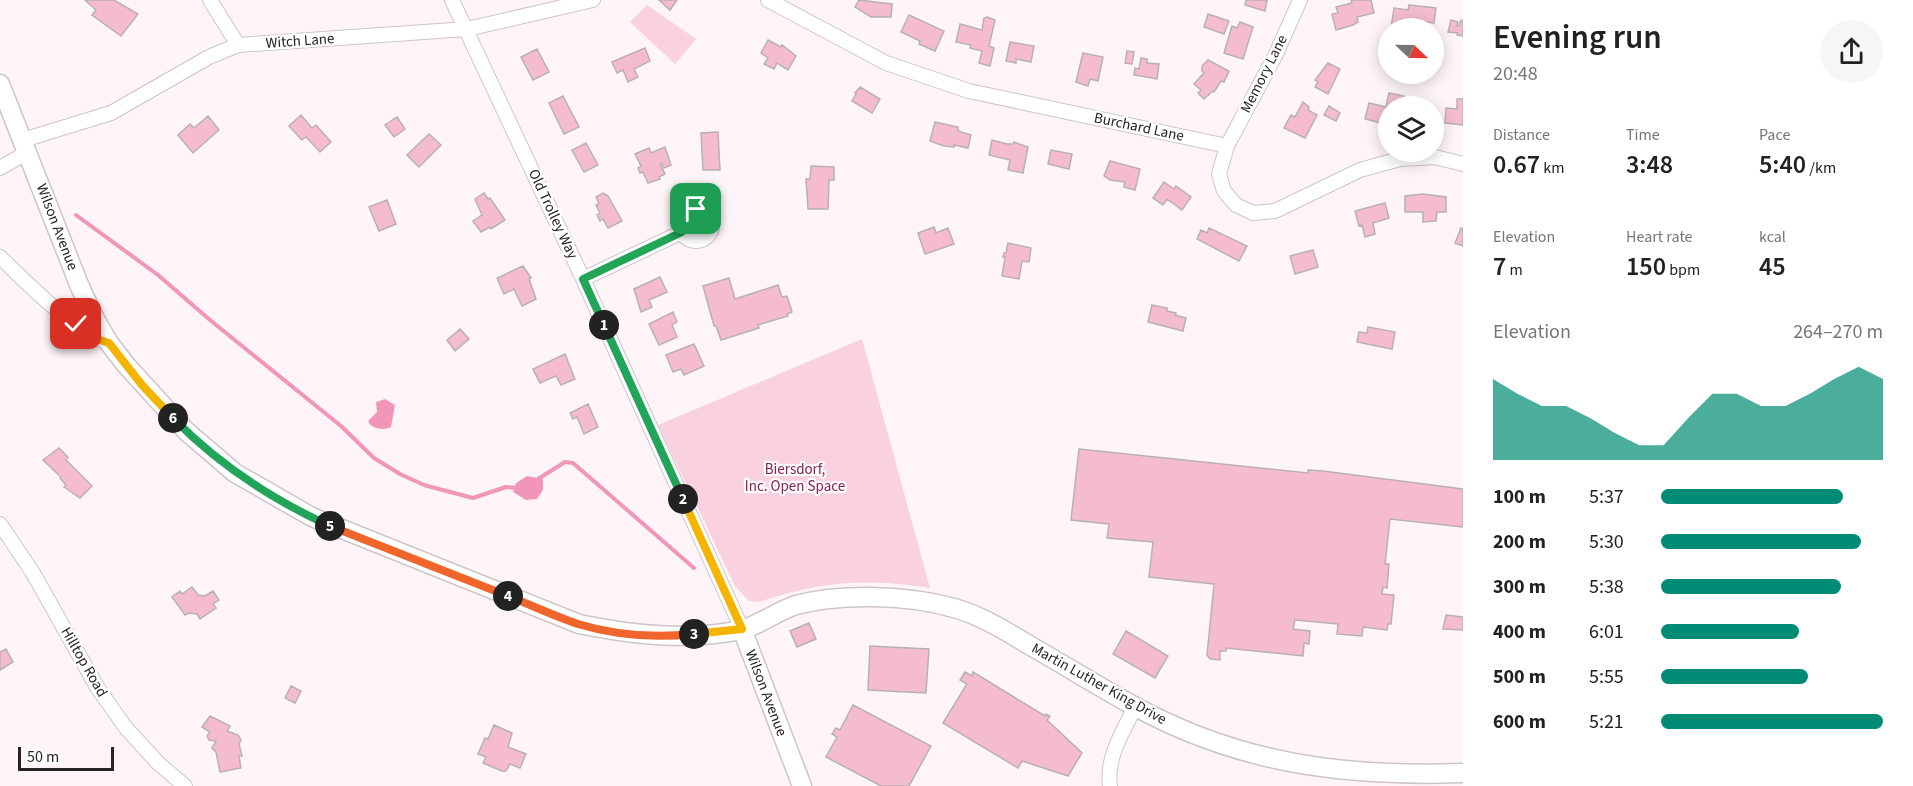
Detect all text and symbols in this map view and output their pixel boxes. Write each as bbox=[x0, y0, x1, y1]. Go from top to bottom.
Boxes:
text: Evening run bbox=[1493, 14, 1662, 61]
north arrow bbox=[1378, 18, 1444, 84]
map controls bbox=[1378, 18, 1444, 162]
button: share bbox=[1820, 20, 1883, 83]
street label: Witch Lane bbox=[265, 28, 335, 54]
street label: Memory Lane bbox=[1235, 31, 1293, 117]
text: 20:48 bbox=[1493, 60, 1538, 88]
button: layers bbox=[1378, 96, 1444, 162]
street label: Burchard Lane bbox=[1092, 107, 1186, 147]
text: Distance bbox=[1493, 124, 1550, 146]
text: Time bbox=[1626, 124, 1660, 146]
text: Pace bbox=[1759, 124, 1790, 146]
text: 0.67 bbox=[1493, 146, 1540, 183]
text: 3:48 bbox=[1626, 146, 1673, 183]
text: 5:40 bbox=[1759, 146, 1806, 183]
text: km bbox=[1540, 157, 1565, 179]
text: /km bbox=[1806, 157, 1836, 179]
street label: Old Trolley Way bbox=[523, 166, 583, 262]
street label: Wilson Avenue bbox=[31, 181, 83, 273]
pin bbox=[670, 183, 721, 234]
icon: arrive bbox=[679, 192, 712, 225]
text: Elevation bbox=[1493, 226, 1555, 248]
text: Heart rate bbox=[1626, 226, 1693, 248]
text: kcal bbox=[1759, 226, 1786, 248]
text: 7 bbox=[1493, 248, 1506, 285]
text: 150 bbox=[1626, 248, 1666, 285]
text: 45 bbox=[1759, 248, 1786, 285]
text: m bbox=[1506, 259, 1523, 281]
text: bpm bbox=[1666, 259, 1700, 281]
pin bbox=[50, 298, 101, 349]
icon: check bbox=[59, 307, 92, 340]
pin: 1 bbox=[589, 310, 619, 340]
text: 1 bbox=[600, 314, 608, 336]
text: Elevation bbox=[1493, 318, 1571, 346]
text: 264–270 m bbox=[1793, 318, 1883, 346]
pin: 6 bbox=[158, 403, 188, 433]
text: 6 bbox=[169, 407, 177, 429]
park label: Biersdorf, Inc. Open Space bbox=[745, 459, 845, 497]
text: 100 m bbox=[1493, 483, 1546, 511]
text: 5:37 bbox=[1589, 483, 1624, 511]
pin: 2 bbox=[668, 484, 698, 514]
text: 2 bbox=[679, 488, 687, 510]
pin: 5 bbox=[315, 511, 345, 541]
text: 5 bbox=[326, 515, 334, 537]
text: 200 m bbox=[1493, 528, 1546, 556]
text: 5:30 bbox=[1589, 528, 1624, 556]
text: 300 m bbox=[1493, 573, 1546, 601]
text: 5:38 bbox=[1589, 573, 1624, 601]
pin: 4 bbox=[493, 581, 523, 611]
text: 4 bbox=[504, 585, 512, 607]
text: 400 m bbox=[1493, 618, 1546, 646]
text: 6:01 bbox=[1589, 618, 1624, 646]
pin: 3 bbox=[679, 619, 709, 649]
street label: Hilltop Road bbox=[55, 623, 113, 701]
text: 3 bbox=[690, 623, 698, 645]
street label: Martin Luther King Drive bbox=[1028, 638, 1170, 730]
street label: Wilson Avenue bbox=[740, 647, 792, 739]
text: 500 m bbox=[1493, 663, 1546, 691]
text: 5:55 bbox=[1589, 663, 1624, 691]
text: 600 m bbox=[1493, 708, 1546, 736]
text: 5:21 bbox=[1589, 708, 1624, 736]
scale bar bbox=[18, 744, 114, 772]
text: 50 m bbox=[27, 746, 59, 768]

